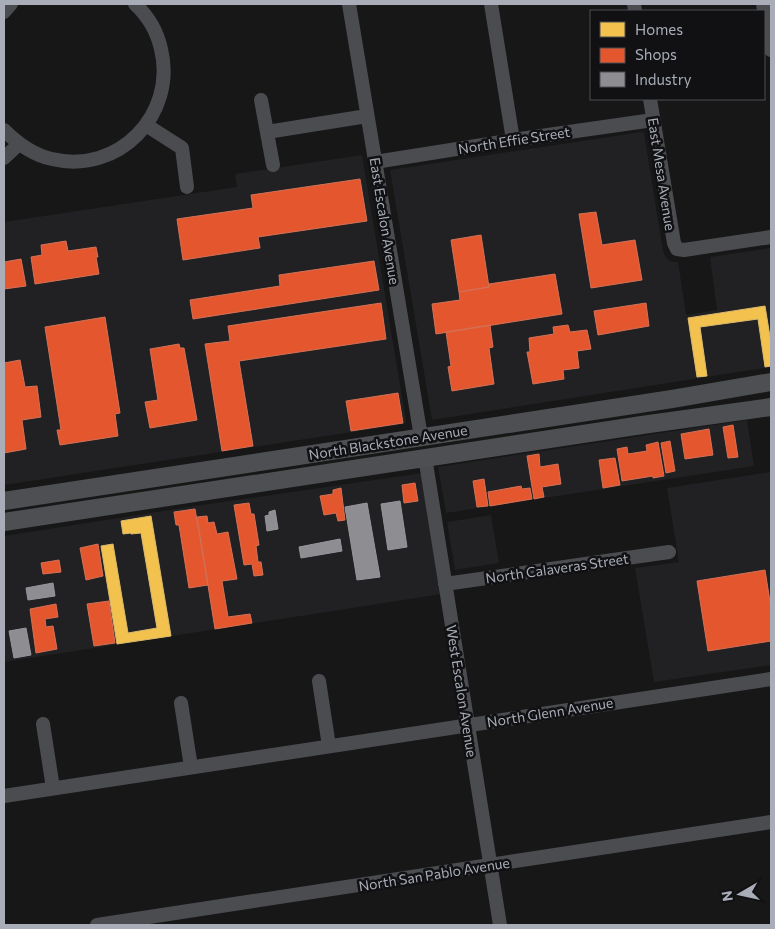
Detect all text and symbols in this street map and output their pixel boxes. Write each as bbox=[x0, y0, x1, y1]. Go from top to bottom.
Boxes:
legend bbox=[590, 10, 765, 100]
text: Homes bbox=[635, 20, 683, 38]
text: Shops bbox=[635, 45, 677, 63]
text: Industry bbox=[635, 70, 692, 88]
street label: East Mesa Avenue bbox=[645, 116, 679, 232]
street label: North Effie Street bbox=[457, 123, 571, 157]
street label: East Escalon Avenue bbox=[367, 156, 403, 286]
street label: North Blackstone Avenue bbox=[307, 421, 469, 463]
street label: North Calaveras Street bbox=[484, 550, 630, 586]
street label: West Escalon Avenue bbox=[443, 624, 481, 758]
street label: North Glenn Avenue bbox=[486, 694, 614, 730]
street label: North San Pablo Avenue bbox=[357, 854, 511, 894]
north arrow bbox=[715, 869, 765, 919]
text: N bbox=[717, 890, 736, 903]

